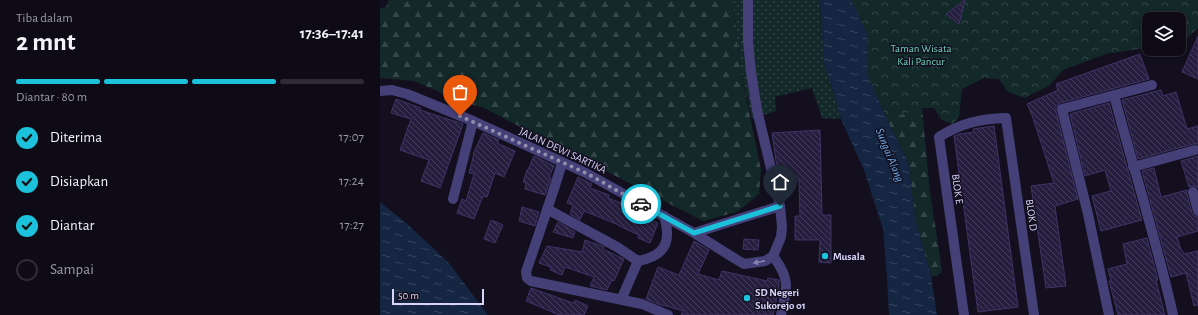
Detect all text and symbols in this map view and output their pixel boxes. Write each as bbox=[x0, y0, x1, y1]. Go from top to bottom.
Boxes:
text: Tiba dalam bbox=[16, 12, 73, 25]
map controls bbox=[1142, 12, 1186, 56]
button: layers bbox=[1142, 12, 1186, 56]
text: 17:36–17:41 bbox=[300, 26, 364, 41]
text: 2 mnt bbox=[16, 29, 76, 55]
park label: Taman Wisata Kali Pancur bbox=[890, 43, 952, 67]
pin bbox=[443, 75, 477, 116]
icon: bag bbox=[449, 81, 471, 103]
text: Diantar · 80 m bbox=[16, 91, 87, 104]
street label: JALAN DEWI SARTIKA bbox=[517, 125, 609, 176]
water label: Sungai Alang bbox=[874, 126, 906, 184]
icon: check bbox=[16, 127, 38, 149]
text: Diterima bbox=[50, 130, 102, 145]
text: 17:07 bbox=[339, 131, 364, 144]
pin bbox=[763, 165, 797, 206]
icon: check bbox=[16, 171, 38, 193]
icon: home bbox=[769, 171, 791, 193]
street label: BLOK E bbox=[950, 173, 965, 205]
text: Disiapkan bbox=[50, 174, 108, 189]
text: 17:24 bbox=[339, 175, 364, 188]
courier bbox=[621, 184, 661, 224]
icon: car bbox=[630, 193, 652, 215]
street label: BLOK D bbox=[1024, 198, 1039, 232]
icon: check bbox=[16, 215, 38, 237]
text: Diantar bbox=[50, 218, 94, 233]
text: 17:27 bbox=[340, 219, 364, 232]
marker: Musala bbox=[820, 251, 830, 261]
place label: Musala bbox=[833, 251, 866, 262]
one-way arrow bbox=[753, 259, 765, 265]
text: Sampai bbox=[50, 262, 94, 277]
scale bar bbox=[392, 287, 484, 306]
place label: SD Negeri Sukorejo 01 bbox=[755, 287, 806, 311]
text: 50 m bbox=[398, 290, 419, 301]
marker: SD Negeri Sukorejo 01 bbox=[742, 293, 752, 303]

